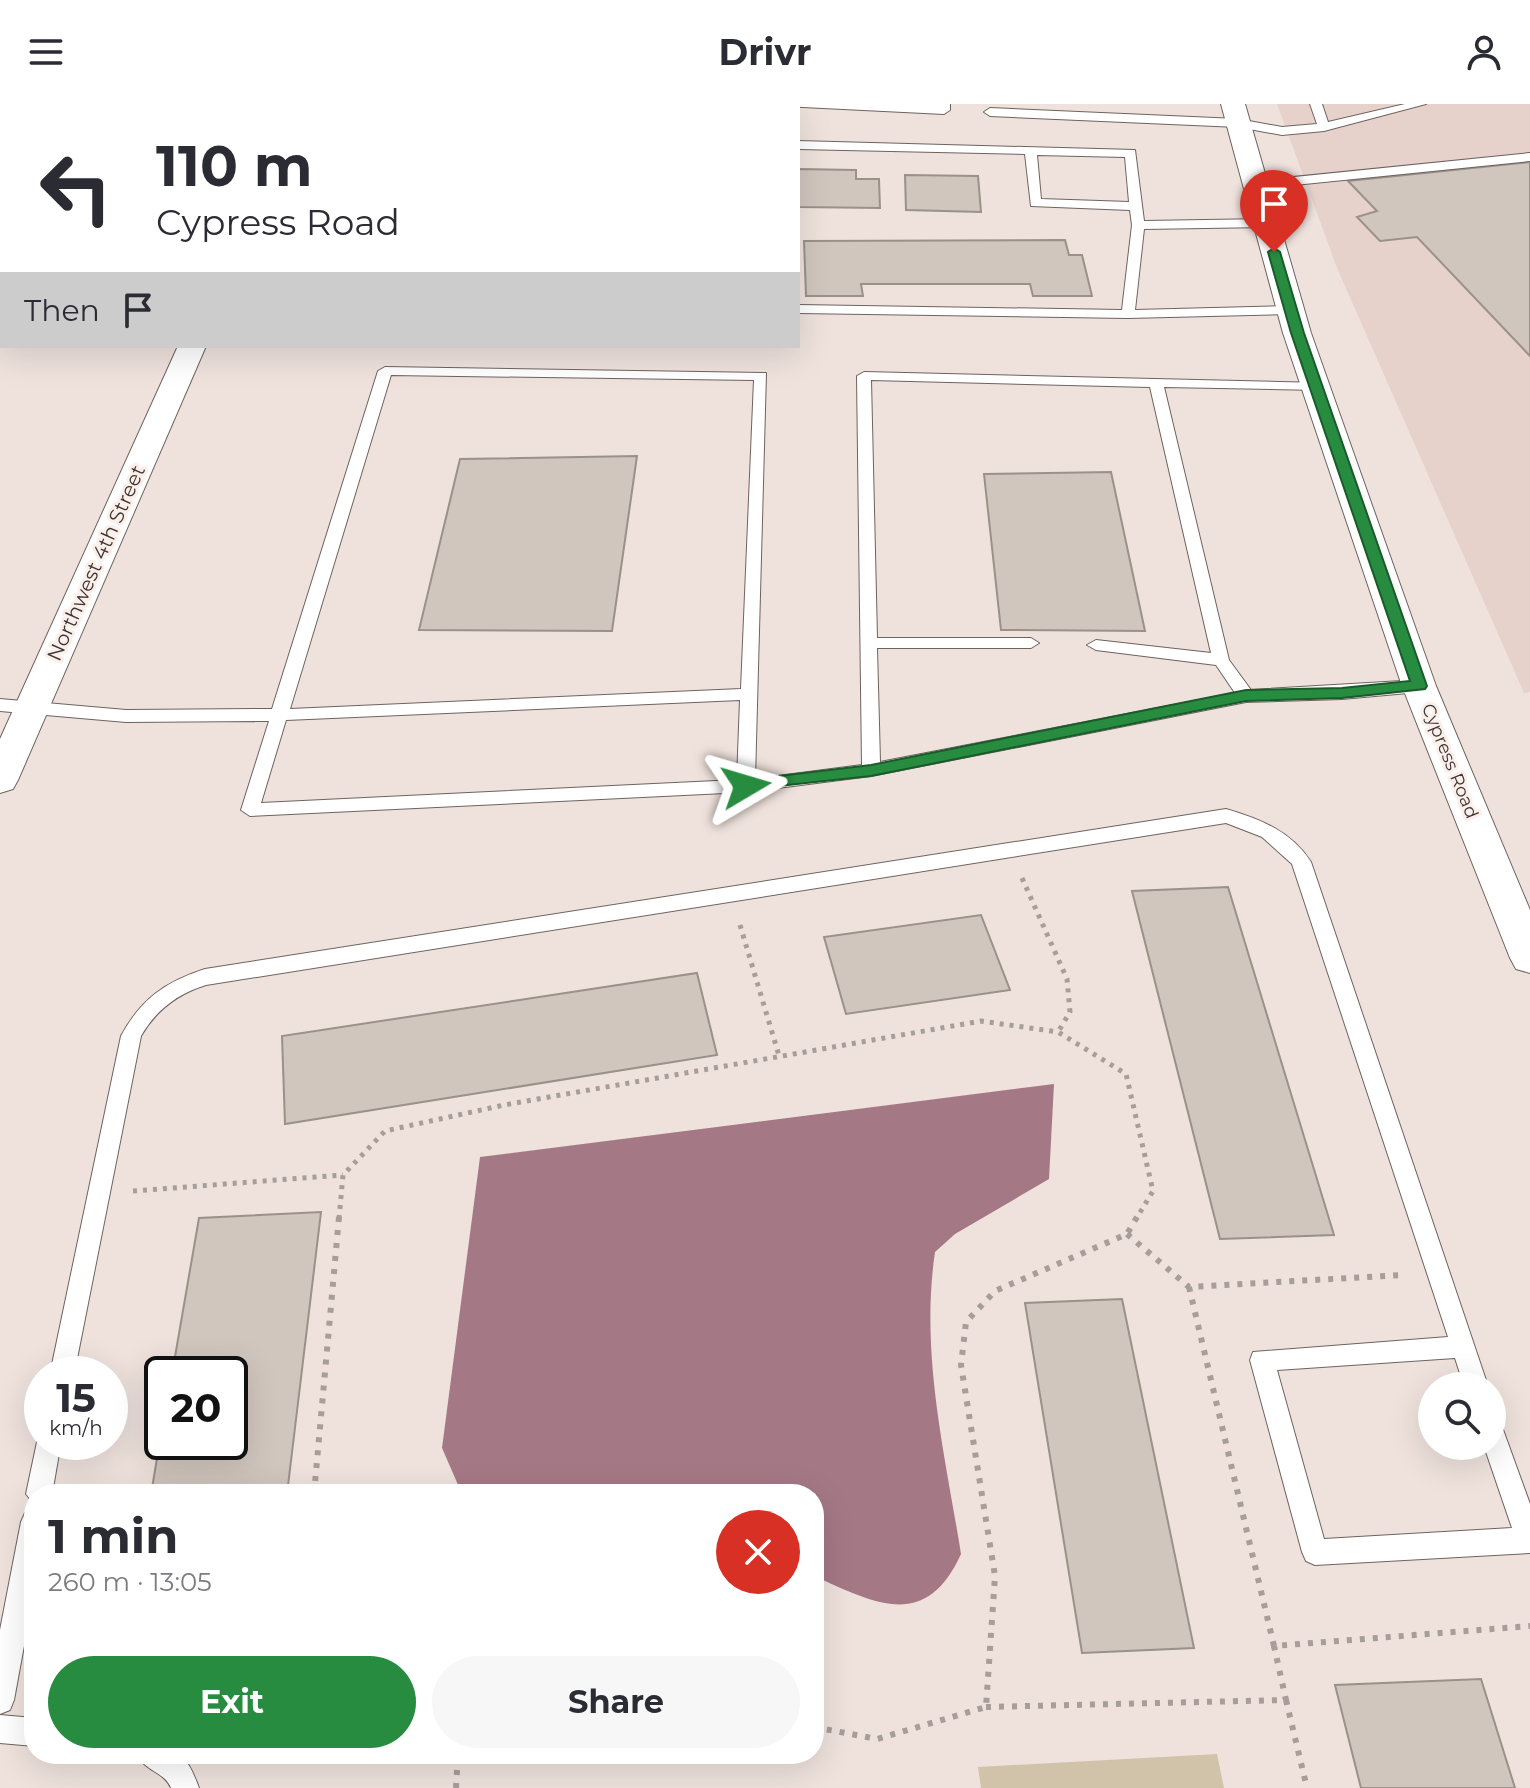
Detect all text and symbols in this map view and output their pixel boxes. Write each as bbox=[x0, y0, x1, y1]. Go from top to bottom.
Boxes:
icon: menu bbox=[24, 30, 68, 74]
text: Drivr bbox=[718, 30, 812, 74]
icon: person bbox=[1462, 30, 1506, 74]
text: 110 m bbox=[156, 132, 313, 200]
icon: left bbox=[24, 136, 128, 240]
pin bbox=[1240, 170, 1308, 252]
icon: arrive bbox=[1252, 182, 1296, 226]
text: Cypress Road bbox=[156, 200, 400, 244]
icon: arrive bbox=[116, 288, 160, 332]
text: Then bbox=[24, 292, 100, 329]
street label: Northwest 4th Street bbox=[42, 461, 150, 665]
street label: Cypress Road bbox=[1417, 700, 1483, 822]
position arrow bbox=[704, 744, 788, 828]
speed limit sign: 20 bbox=[144, 1356, 248, 1460]
map controls bbox=[1418, 1372, 1506, 1460]
button: search bbox=[1418, 1372, 1506, 1460]
text: 15 bbox=[56, 1373, 96, 1422]
text: km/h bbox=[49, 1416, 103, 1440]
text: 1 min bbox=[48, 1507, 178, 1565]
button: close bbox=[716, 1510, 800, 1594]
text: 260 m · 13:05 bbox=[48, 1566, 212, 1598]
button: Exit bbox=[48, 1656, 416, 1748]
button: Share bbox=[432, 1656, 800, 1748]

